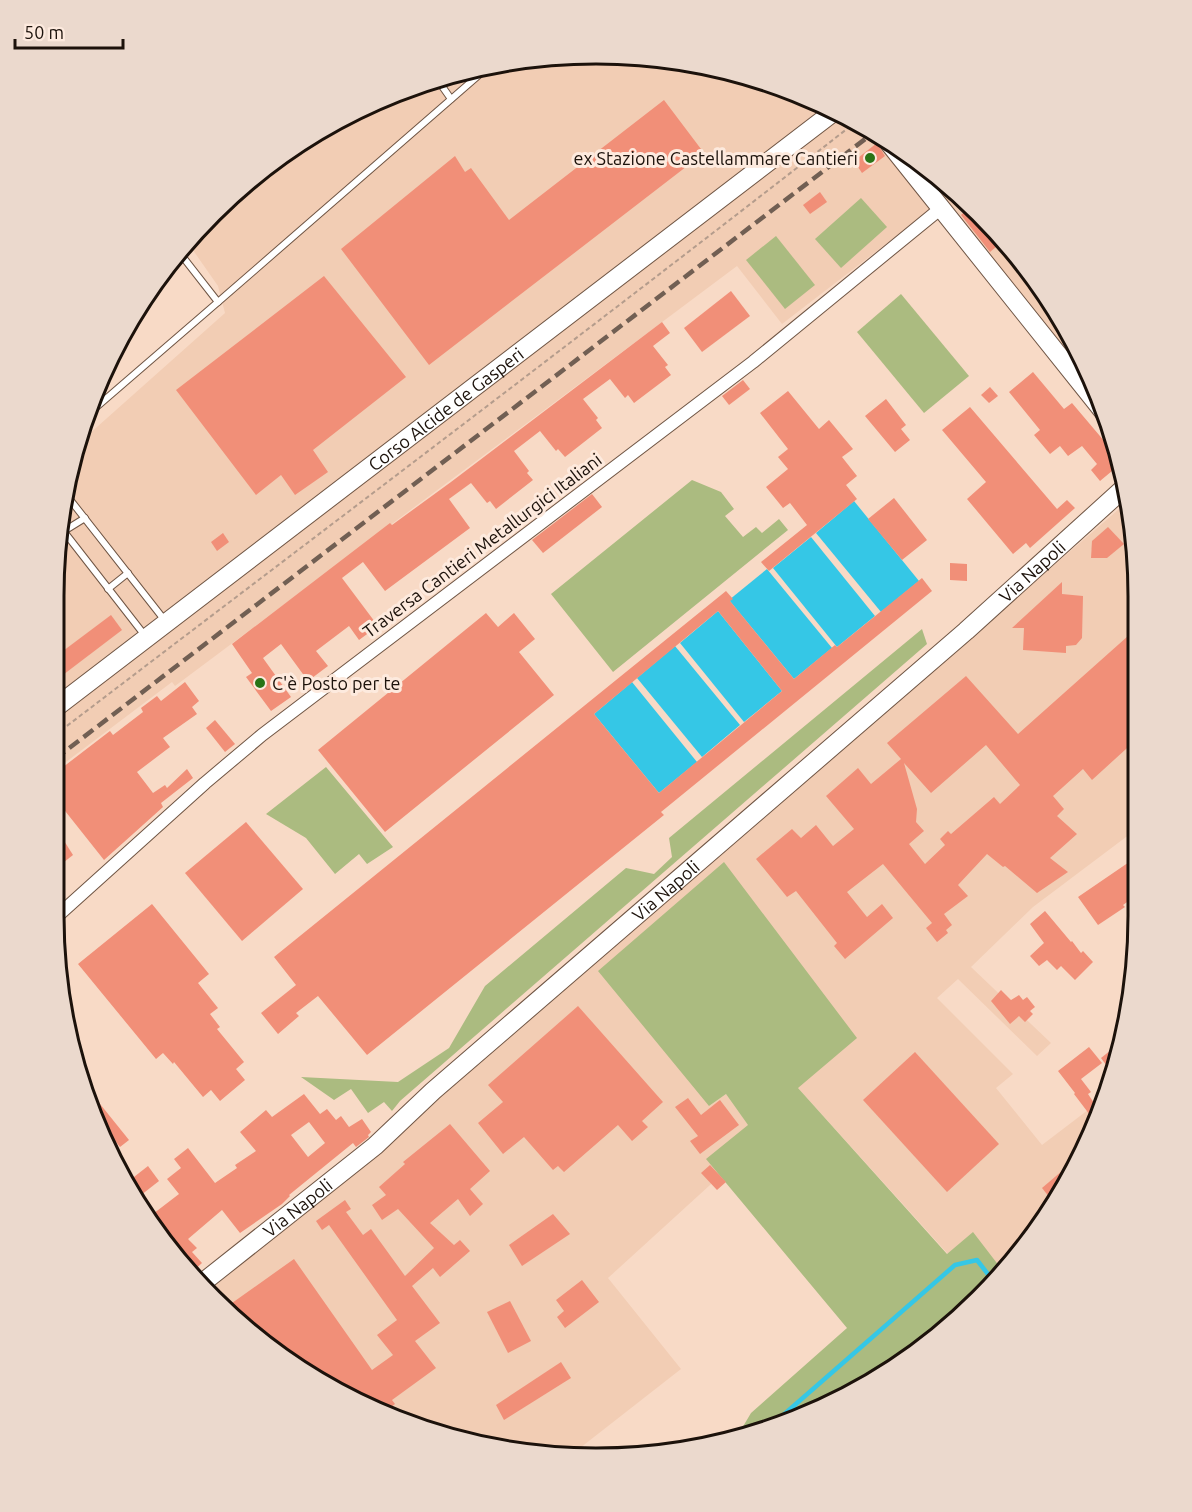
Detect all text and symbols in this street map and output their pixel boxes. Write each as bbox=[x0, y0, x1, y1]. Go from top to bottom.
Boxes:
scale bar bbox=[15, 12, 123, 50]
text: 50 m bbox=[24, 22, 64, 42]
place label: ex Stazione Castellammare Cantieri bbox=[573, 148, 858, 168]
marker: ex Stazione Castellammare Cantieri bbox=[863, 151, 877, 165]
street label: Corso Alcide de Gasperi bbox=[364, 343, 527, 475]
street label: Traversa Cantieri Metallurgici Italiani bbox=[359, 449, 605, 641]
street label: Via Napoli bbox=[995, 536, 1069, 606]
place label: C'è Posto per te bbox=[272, 673, 400, 693]
marker: C'è Posto per te bbox=[253, 676, 267, 690]
street label: Via Napoli bbox=[628, 856, 703, 925]
street label: Via Napoli bbox=[259, 1174, 336, 1241]

